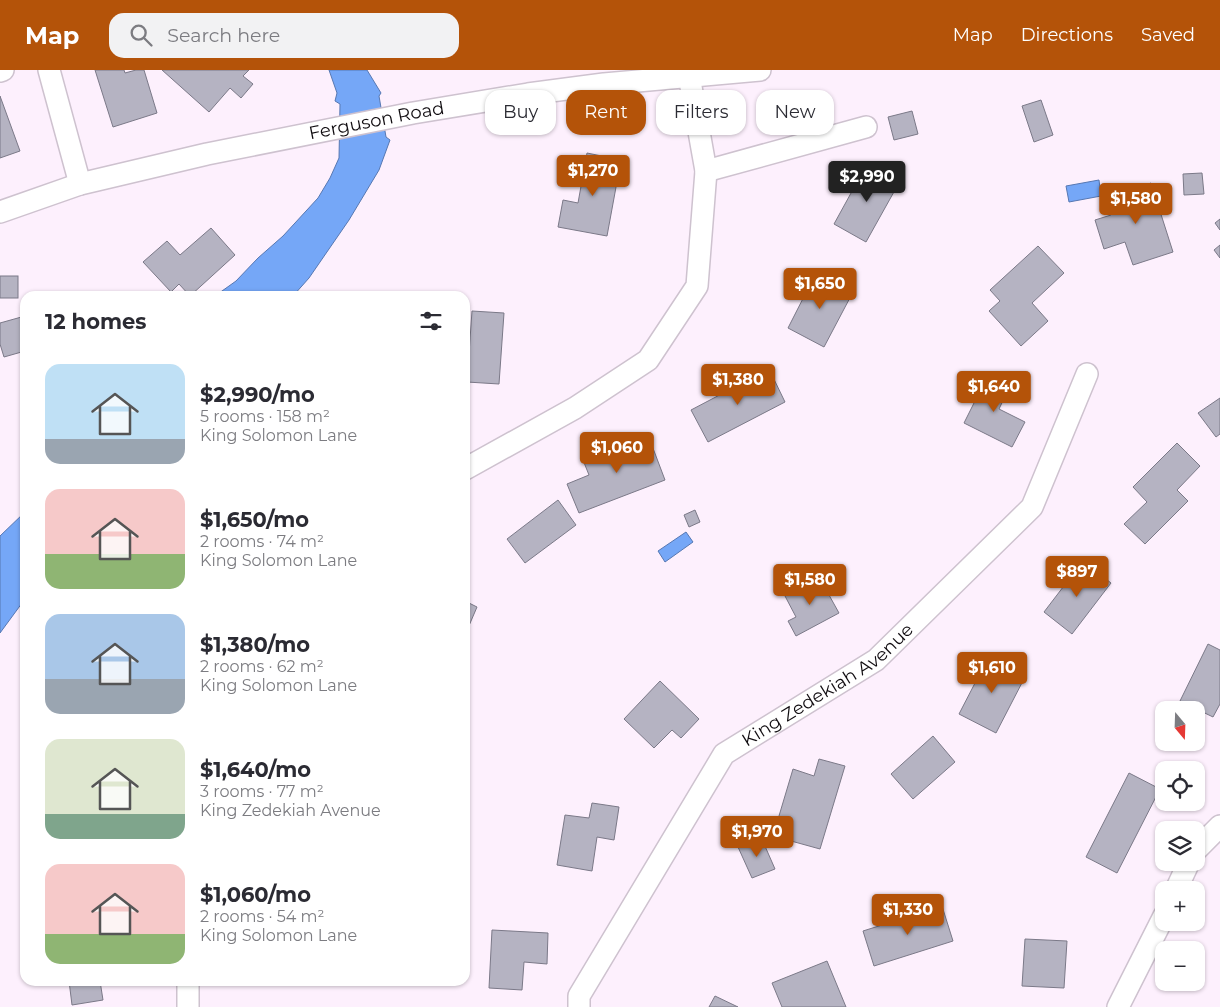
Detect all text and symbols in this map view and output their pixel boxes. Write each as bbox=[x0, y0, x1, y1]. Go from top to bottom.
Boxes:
search box bbox=[109, 13, 459, 58]
text: Map bbox=[25, 21, 79, 50]
icon: search bbox=[127, 21, 155, 49]
text: Search here bbox=[167, 24, 280, 47]
text: Map bbox=[953, 24, 993, 46]
text: Directions bbox=[1021, 24, 1113, 46]
text: Saved bbox=[1141, 24, 1195, 46]
chip: Buy bbox=[485, 90, 556, 135]
chip: Rent bbox=[566, 90, 646, 135]
chip: Filters bbox=[656, 90, 746, 135]
chip: New bbox=[756, 90, 834, 135]
street label: Ferguson Road bbox=[307, 97, 446, 144]
pin: $1,270 bbox=[552, 154, 634, 197]
pin: $2,990 bbox=[826, 160, 908, 203]
text: $1,270 bbox=[568, 161, 618, 180]
text: $2,990 bbox=[839, 167, 895, 186]
pin: $1,580 bbox=[1095, 182, 1177, 225]
text: $1,580 bbox=[1110, 189, 1162, 208]
pin: $1,650 bbox=[779, 268, 861, 310]
text: $1,650 bbox=[795, 274, 845, 293]
icon: filters bbox=[417, 307, 445, 335]
text: 12 homes bbox=[45, 309, 146, 334]
pin: $1,380 bbox=[697, 364, 779, 406]
text: $1,380 bbox=[712, 370, 764, 389]
pin: $1,640 bbox=[953, 370, 1035, 413]
text: $1,640 bbox=[968, 377, 1020, 396]
text: $2,990/mo bbox=[200, 382, 315, 407]
icon: home bbox=[85, 384, 145, 444]
text: 5 rooms · 158 m² bbox=[200, 407, 330, 426]
text: King Solomon Lane bbox=[200, 426, 357, 445]
pin: $1,060 bbox=[576, 432, 658, 474]
text: $1,060 bbox=[591, 438, 643, 457]
text: $1,650/mo bbox=[200, 507, 309, 532]
icon: home bbox=[85, 509, 145, 569]
text: 2 rooms · 74 m² bbox=[200, 532, 324, 551]
text: King Solomon Lane bbox=[200, 551, 357, 570]
pin: $897 bbox=[1047, 556, 1107, 598]
text: $897 bbox=[1057, 562, 1097, 581]
pin: $1,580 bbox=[769, 564, 851, 606]
text: $1,580 bbox=[784, 570, 836, 589]
street label: King Zedekiah Avenue bbox=[738, 619, 918, 751]
text: $1,380/mo bbox=[200, 632, 310, 657]
icon: home bbox=[85, 634, 145, 694]
pin: $1,610 bbox=[951, 652, 1033, 694]
text: 2 rooms · 62 m² bbox=[200, 657, 324, 676]
text: $1,610 bbox=[968, 658, 1016, 677]
text: King Solomon Lane bbox=[200, 676, 357, 695]
north arrow bbox=[1155, 701, 1205, 751]
map controls bbox=[1155, 701, 1205, 991]
text: $1,640/mo bbox=[200, 757, 311, 782]
icon: home bbox=[85, 759, 145, 819]
button: locate bbox=[1155, 761, 1205, 811]
text: 3 rooms · 77 m² bbox=[200, 782, 324, 801]
text: King Zedekiah Avenue bbox=[200, 801, 381, 820]
pin: $1,970 bbox=[716, 816, 798, 858]
button: layers bbox=[1155, 821, 1205, 871]
text: $1,970 bbox=[731, 822, 783, 841]
button: + bbox=[1155, 881, 1205, 931]
text: $1,060/mo bbox=[200, 882, 311, 907]
icon: home bbox=[85, 884, 145, 944]
pin: $1,330 bbox=[867, 894, 949, 936]
text: $1,330 bbox=[883, 900, 933, 919]
text: 2 rooms · 54 m² bbox=[200, 907, 324, 926]
text: King Solomon Lane bbox=[200, 926, 357, 945]
button: − bbox=[1155, 941, 1205, 991]

